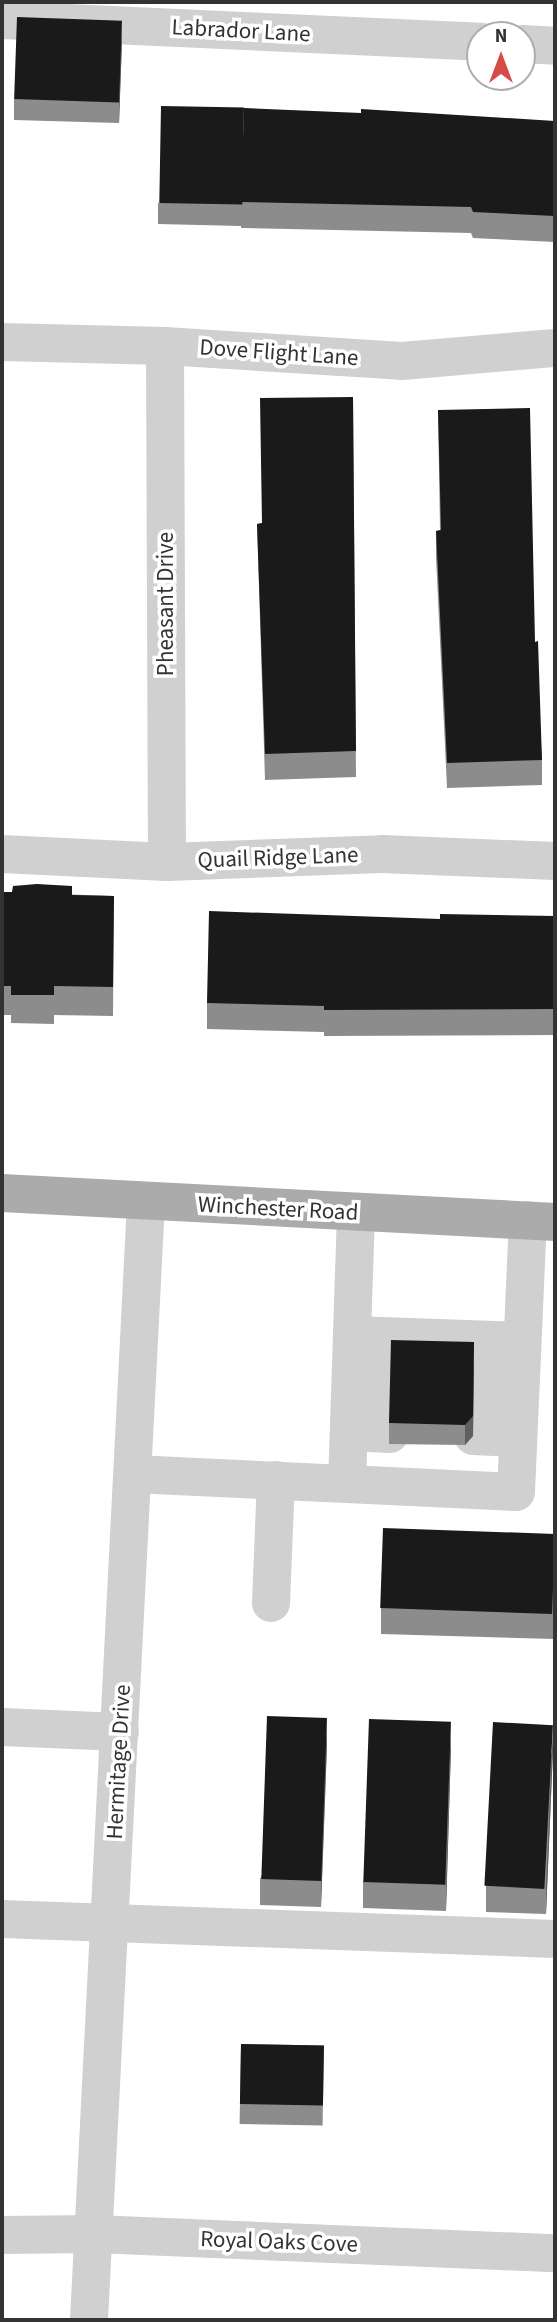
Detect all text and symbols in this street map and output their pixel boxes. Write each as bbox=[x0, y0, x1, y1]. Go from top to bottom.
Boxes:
street label: Labrador Lane bbox=[171, 14, 311, 48]
north arrow bbox=[466, 21, 536, 91]
text: N bbox=[495, 23, 507, 50]
street label: Dove Flight Lane bbox=[199, 334, 359, 372]
street label: Pheasant Drive bbox=[152, 532, 180, 676]
street label: Quail Ridge Lane bbox=[197, 841, 359, 875]
street label: Winchester Road bbox=[197, 1191, 359, 1227]
street label: Hermitage Drive bbox=[101, 1684, 137, 1840]
street label: Royal Oaks Cove bbox=[200, 2225, 358, 2259]

